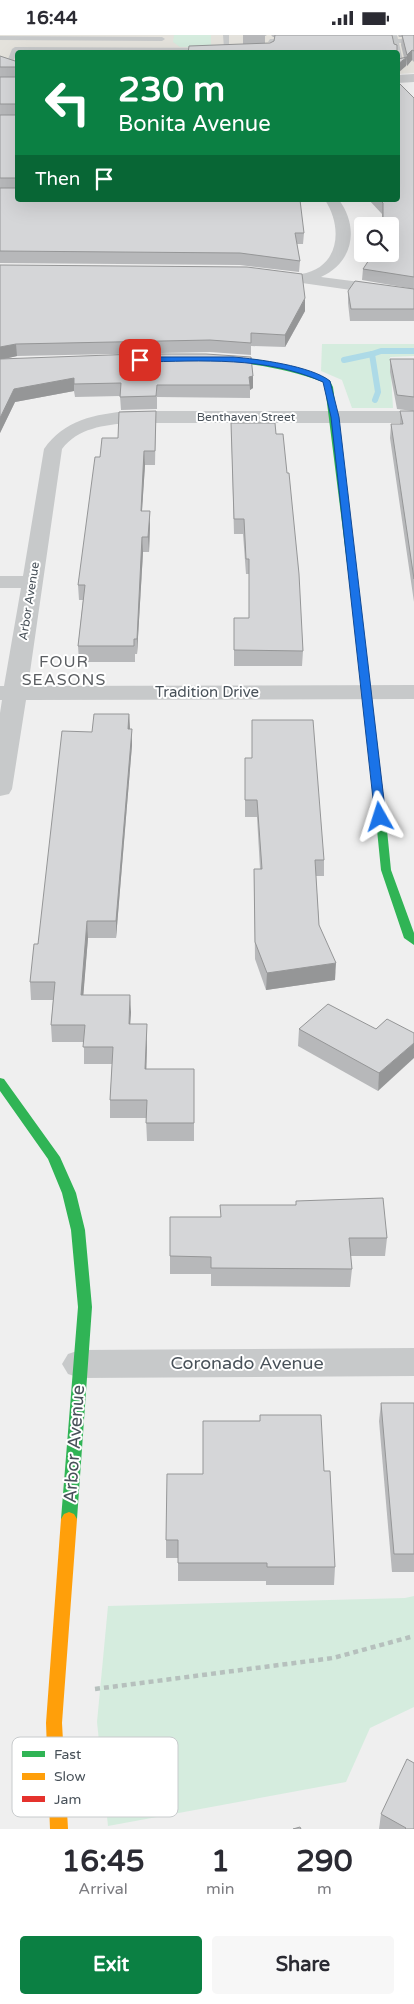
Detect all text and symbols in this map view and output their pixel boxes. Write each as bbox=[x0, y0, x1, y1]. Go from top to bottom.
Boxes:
text: 16:44 bbox=[25, 7, 78, 29]
text: 230 m bbox=[118, 69, 225, 111]
icon: left bbox=[35, 70, 100, 135]
text: Bonita Avenue bbox=[118, 111, 271, 137]
icon: arrive bbox=[90, 165, 118, 193]
text: Then bbox=[35, 168, 80, 190]
map controls bbox=[354, 217, 399, 262]
button: search bbox=[354, 217, 399, 262]
pin bbox=[119, 339, 161, 381]
icon: arrive bbox=[126, 346, 154, 374]
street label: Benthaven Street bbox=[197, 410, 296, 424]
street label: Arbor Avenue bbox=[16, 561, 42, 641]
district label: FOUR SEASONS bbox=[22, 652, 106, 690]
street label: Tradition Drive bbox=[155, 683, 259, 701]
position arrow bbox=[353, 790, 405, 842]
street label: Coronado Avenue bbox=[170, 1352, 324, 1374]
street label: Arbor Avenue bbox=[59, 1384, 89, 1504]
legend bbox=[12, 1737, 178, 1817]
text: Fast bbox=[54, 1746, 82, 1763]
text: Slow bbox=[54, 1768, 86, 1785]
text: Jam bbox=[54, 1791, 81, 1808]
text: 16:45 bbox=[61, 1843, 145, 1880]
text: 1 bbox=[211, 1843, 230, 1880]
text: 290 bbox=[296, 1843, 353, 1880]
text: Arrival bbox=[78, 1879, 128, 1899]
text: min bbox=[206, 1879, 235, 1899]
text: m bbox=[317, 1879, 332, 1899]
button: Exit bbox=[20, 1936, 202, 1994]
button: Share bbox=[212, 1936, 394, 1994]

